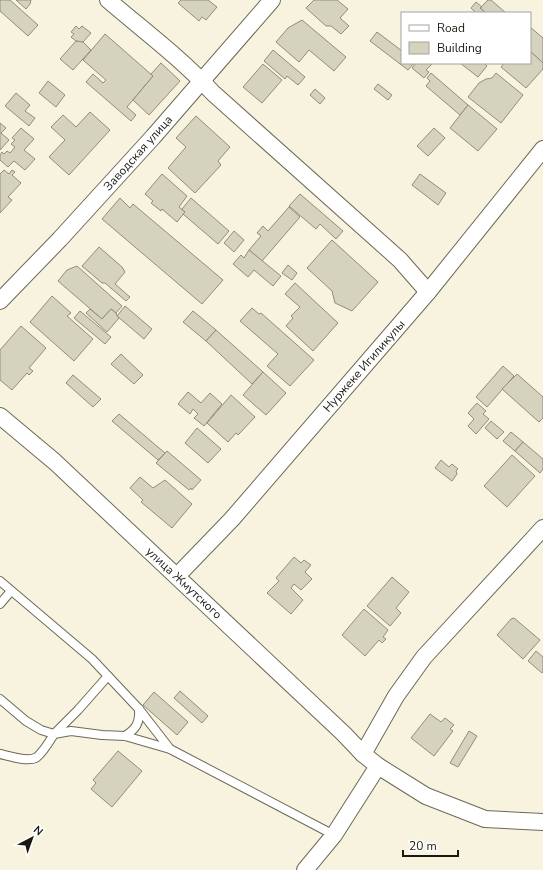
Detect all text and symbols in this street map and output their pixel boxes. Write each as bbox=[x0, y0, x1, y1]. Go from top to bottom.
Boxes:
legend bbox=[401, 12, 531, 64]
text: Road bbox=[437, 20, 465, 36]
text: Building bbox=[437, 40, 482, 56]
street label: Заводская улица bbox=[100, 112, 176, 194]
street label: Нуржеке Игиликулы bbox=[319, 317, 409, 415]
street label: улица Жмутского bbox=[143, 544, 226, 623]
north arrow bbox=[12, 818, 52, 858]
text: N bbox=[30, 822, 46, 839]
scale bar bbox=[403, 832, 458, 858]
text: 20 m bbox=[409, 838, 437, 854]

